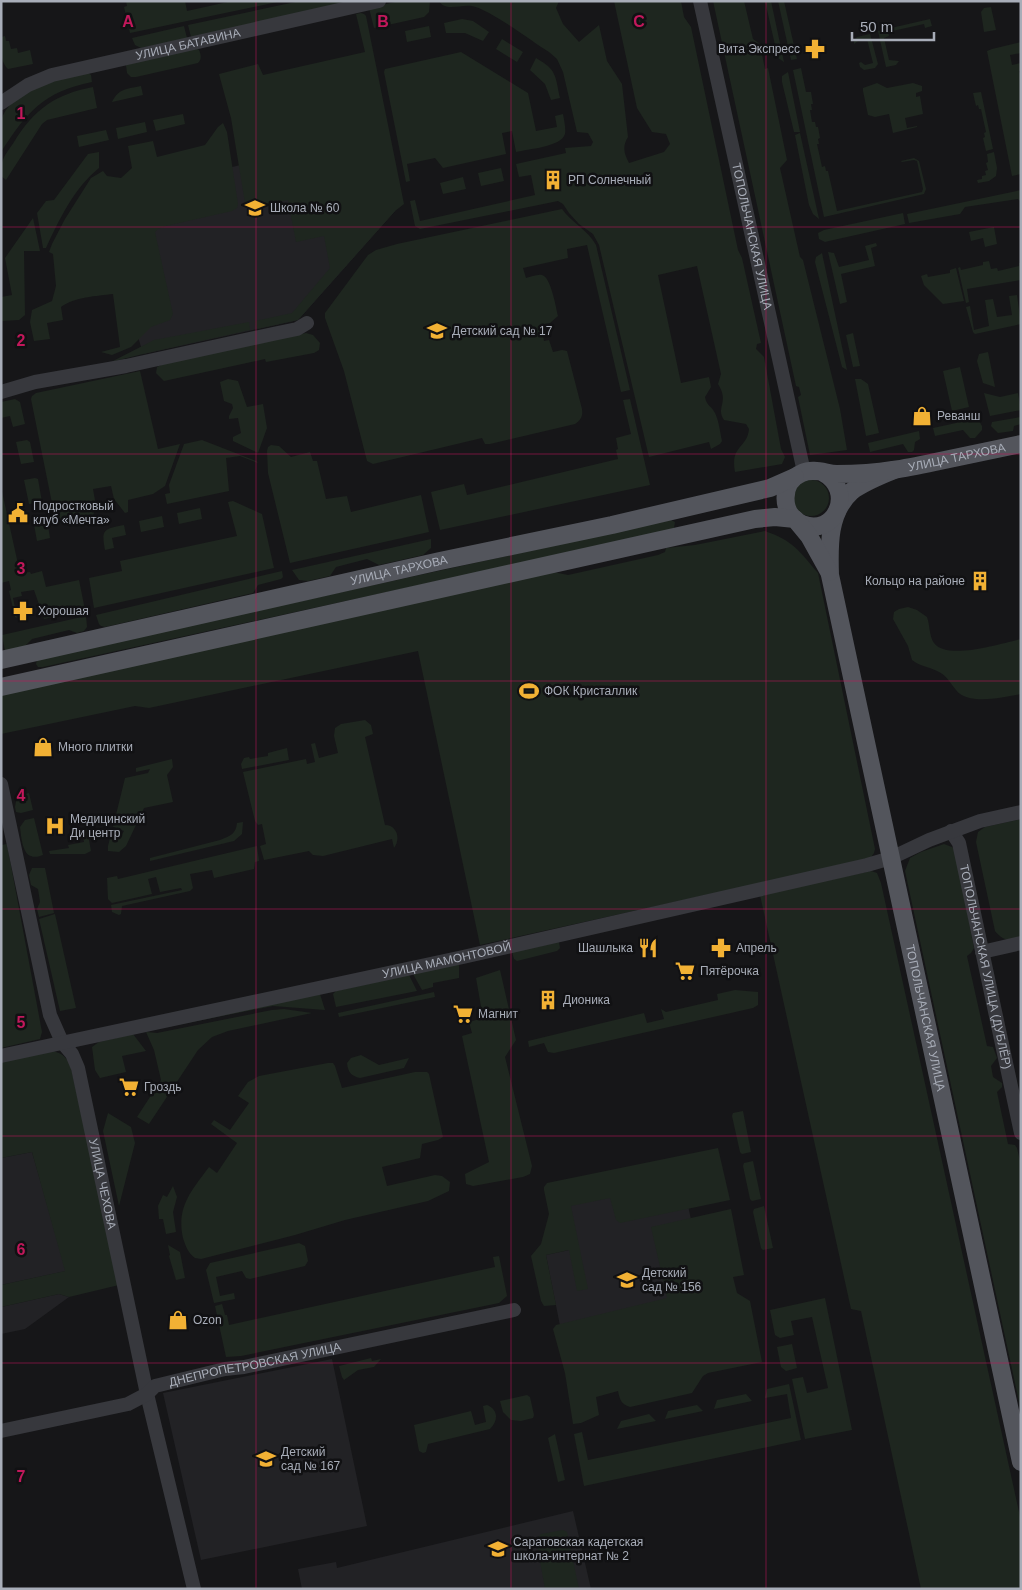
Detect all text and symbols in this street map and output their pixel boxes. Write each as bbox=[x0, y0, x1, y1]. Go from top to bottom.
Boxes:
scale bar bbox=[852, 10, 934, 42]
text: A bbox=[122, 13, 134, 30]
text: B bbox=[377, 13, 389, 30]
text: C bbox=[633, 13, 645, 30]
text: 50 m bbox=[860, 18, 893, 35]
street label: УЛИЦА БАТАВИНА bbox=[134, 26, 242, 63]
pharmacy icon: Вита Экспресс bbox=[804, 38, 826, 60]
place label: Вита Экспресс bbox=[718, 42, 800, 56]
text: 1 bbox=[17, 105, 26, 122]
street label: ТОПОЛЬЧАНСКАЯ УЛИЦА bbox=[729, 162, 775, 311]
building icon: РП Солнечный bbox=[542, 169, 564, 191]
place label: РП Солнечный bbox=[568, 173, 651, 187]
school or university icon: Школа № 60 bbox=[244, 197, 266, 219]
place label: Школа № 60 bbox=[270, 201, 340, 215]
school or university icon: Детский сад № 17 bbox=[426, 320, 448, 342]
place label: Детский сад № 17 bbox=[452, 324, 553, 338]
text: 2 bbox=[17, 332, 26, 349]
shop icon: Реванш bbox=[911, 405, 933, 427]
place label: Реванш bbox=[937, 409, 980, 423]
street label: УЛИЦА ТАРХОВА bbox=[907, 440, 1007, 474]
place label: Подростковый клуб «Мечта» bbox=[33, 499, 114, 527]
public building icon: Подростковый клуб «Мечта» bbox=[7, 502, 29, 524]
street label: УЛИЦА ТАРХОВА bbox=[349, 553, 449, 588]
text: 3 bbox=[17, 560, 26, 577]
building icon: Кольцо на районе bbox=[969, 570, 991, 592]
place label: Кольцо на районе bbox=[865, 574, 965, 588]
pharmacy icon: Хорошая bbox=[12, 600, 34, 622]
place label: Хорошая bbox=[38, 604, 89, 618]
sports icon: ФОК Кристаллик bbox=[518, 680, 540, 702]
place label: ФОК Кристаллик bbox=[544, 684, 638, 698]
shop icon: Много плитки bbox=[32, 736, 54, 758]
place label: Много плитки bbox=[58, 740, 133, 754]
text: 4 bbox=[17, 787, 26, 804]
place label: Медицинский Ди центр bbox=[70, 812, 145, 840]
hospital icon: Медицинский Ди центр bbox=[44, 815, 66, 837]
street label: ТОПОЛЬЧАНСКАЯ УЛИЦА (ДУБЛЁР) bbox=[957, 863, 1014, 1070]
restaurant icon: Шашлыка bbox=[637, 937, 659, 959]
pharmacy icon: Апрель bbox=[710, 937, 732, 959]
street label: УЛИЦА МАМОНТОВОЙ bbox=[381, 938, 513, 981]
place label: Шашлыка bbox=[578, 941, 633, 955]
place label: Апрель bbox=[736, 941, 777, 955]
street label: ТОПОЛЬЧАНСКАЯ УЛИЦА bbox=[903, 943, 948, 1093]
supermarket icon: Пятёрочка bbox=[674, 960, 696, 982]
place label: Пятёрочка bbox=[700, 964, 759, 978]
building icon: Дионика bbox=[537, 989, 559, 1011]
place label: Дионика bbox=[563, 993, 610, 1007]
supermarket icon: Магнит bbox=[452, 1003, 474, 1025]
place label: Магнит bbox=[478, 1007, 519, 1021]
text: 5 bbox=[17, 1014, 26, 1031]
supermarket icon: Гроздь bbox=[118, 1076, 140, 1098]
place label: Гроздь bbox=[144, 1080, 182, 1094]
street label: УЛИЦА ЧЕХОВА bbox=[86, 1137, 119, 1231]
text: 6 bbox=[17, 1241, 26, 1258]
place label: Детский сад № 156 bbox=[642, 1266, 702, 1294]
school or university icon: Детский сад № 156 bbox=[616, 1269, 638, 1291]
shop icon: Ozon bbox=[167, 1309, 189, 1331]
place label: Ozon bbox=[193, 1313, 222, 1327]
street label: ДНЕПРОПЕТРОВСКАЯ УЛИЦА bbox=[168, 1340, 342, 1389]
place label: Детский сад № 167 bbox=[281, 1445, 341, 1473]
school or university icon: Детский сад № 167 bbox=[255, 1448, 277, 1470]
text: 7 bbox=[17, 1468, 26, 1485]
place label: Саратовская кадетская школа-интернат № 2 bbox=[513, 1535, 643, 1563]
school or university icon: Саратовская кадетская школа-интернат № 2 bbox=[487, 1538, 509, 1560]

